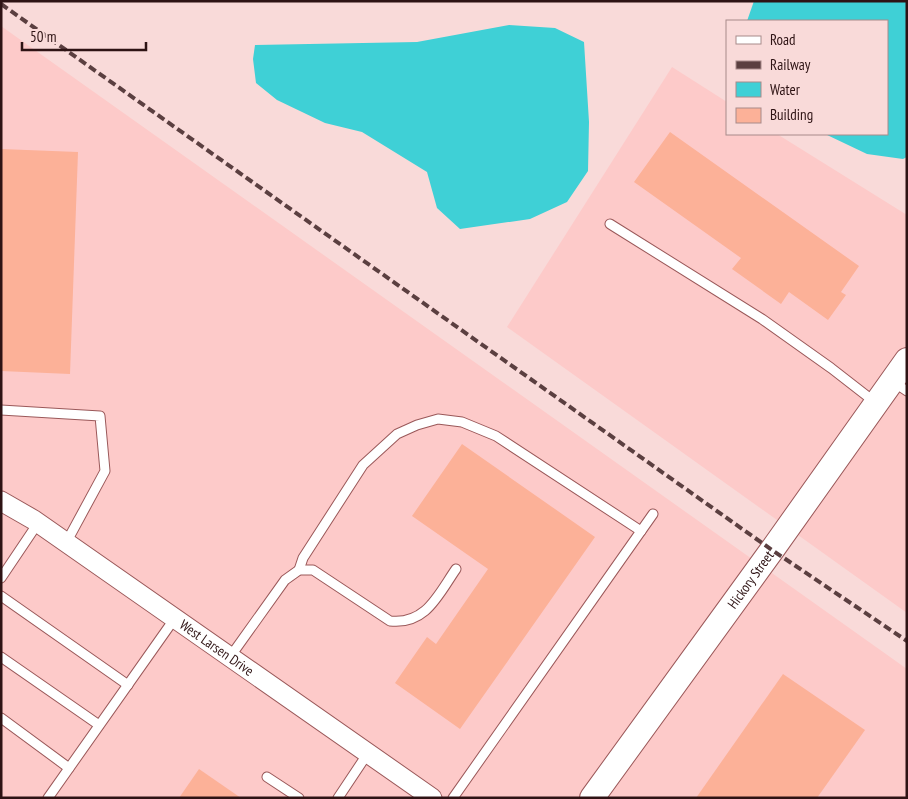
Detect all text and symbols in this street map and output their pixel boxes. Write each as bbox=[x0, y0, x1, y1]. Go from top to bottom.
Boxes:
scale bar bbox=[22, 20, 146, 52]
legend bbox=[726, 20, 888, 135]
text: 50 m bbox=[30, 27, 56, 46]
text: Road bbox=[770, 30, 796, 49]
text: Railway bbox=[770, 55, 811, 74]
text: Water bbox=[770, 80, 801, 99]
text: Building bbox=[770, 105, 813, 124]
street label: Hickory Street bbox=[723, 547, 778, 612]
street label: West Larsen Drive bbox=[176, 616, 258, 680]

